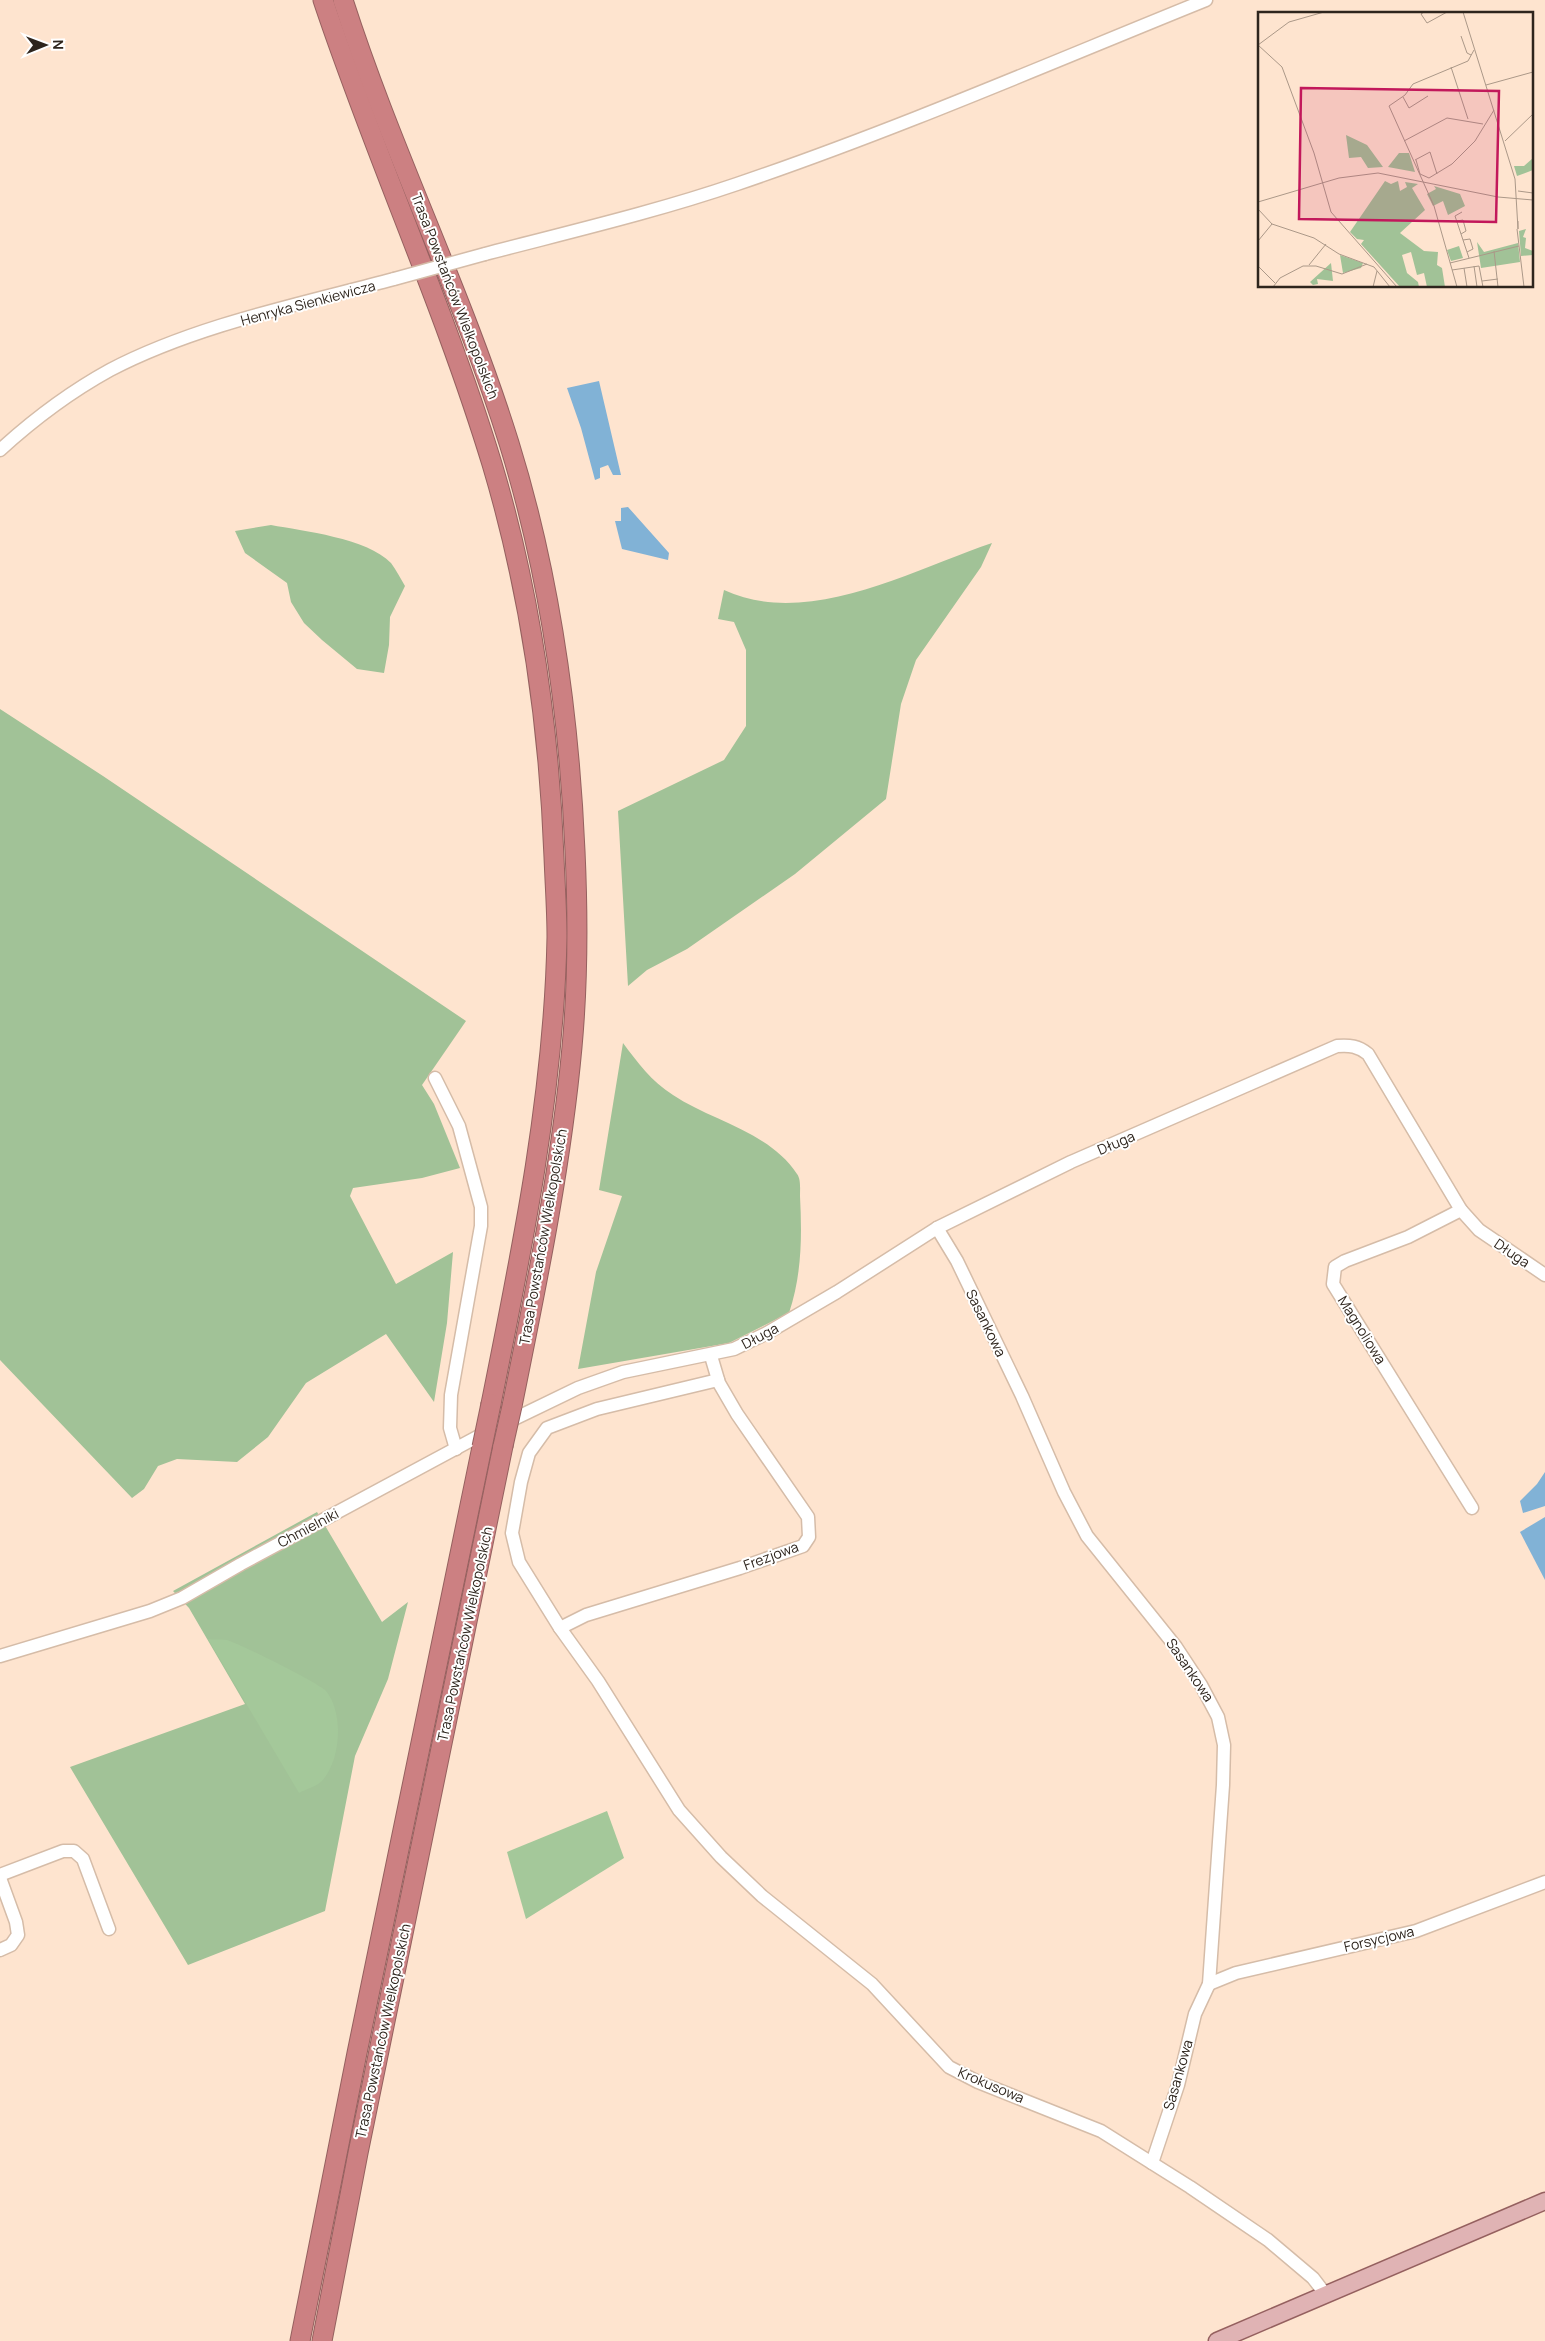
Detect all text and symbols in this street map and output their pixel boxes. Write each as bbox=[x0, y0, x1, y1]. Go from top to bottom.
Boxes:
inset map bbox=[1258, 12, 1532, 288]
north arrow bbox=[20, 20, 70, 70]
text: N bbox=[49, 40, 68, 50]
street label: Trasa Powstańców Wielkopolskich bbox=[407, 190, 504, 402]
street label: Henryka Sienkiewicza bbox=[238, 275, 377, 330]
street label: Długa bbox=[1094, 1126, 1137, 1159]
street label: Trasa Powstańców Wielkopolskich bbox=[514, 1127, 571, 1347]
street label: Długa bbox=[1491, 1234, 1534, 1271]
street label: Sasankowa bbox=[962, 1286, 1011, 1360]
street label: Magnoliowa bbox=[1334, 1292, 1391, 1367]
street label: Długa bbox=[738, 1318, 781, 1353]
street label: Chmielniki bbox=[274, 1504, 342, 1552]
street label: Trasa Powstańców Wielkopolskich bbox=[432, 1525, 497, 1743]
street label: Frezjowa bbox=[741, 1537, 801, 1574]
street label: Sasankowa bbox=[1162, 1634, 1219, 1705]
street label: Forsycjowa bbox=[1342, 1921, 1416, 1956]
street label: Trasa Powstańców Wielkopolskich bbox=[350, 1922, 415, 2140]
street label: Sasankowa bbox=[1158, 2037, 1197, 2112]
street label: Krokusowa bbox=[955, 2062, 1027, 2107]

